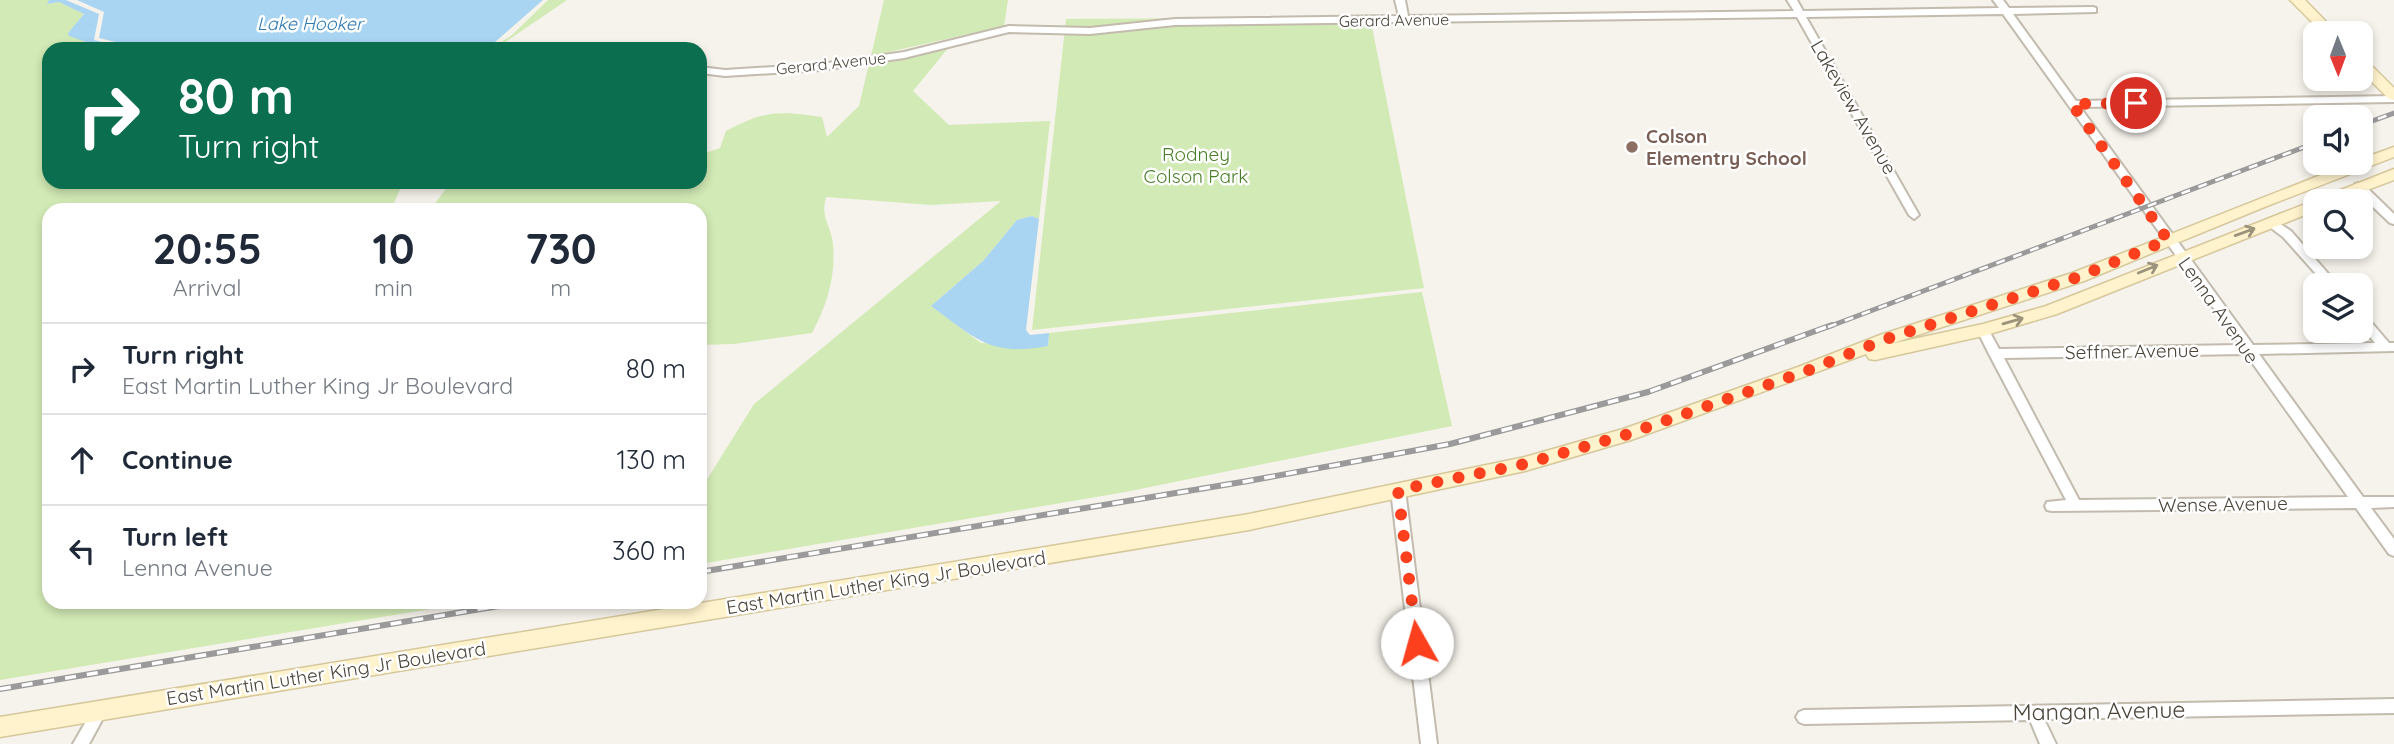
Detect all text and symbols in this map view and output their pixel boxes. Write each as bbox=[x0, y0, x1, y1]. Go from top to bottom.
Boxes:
street label: Gerard Avenue bbox=[1339, 9, 1449, 31]
water label: Lake Hooker bbox=[257, 12, 365, 35]
north arrow bbox=[2303, 21, 2373, 91]
map controls bbox=[2303, 21, 2373, 343]
street label: Lakeview Avenue bbox=[1806, 35, 1902, 179]
street label: Gerard Avenue bbox=[775, 47, 887, 79]
text: 80 m bbox=[178, 65, 294, 126]
icon: right bbox=[63, 70, 154, 161]
pin bbox=[2106, 73, 2166, 133]
icon: arrive bbox=[2117, 84, 2155, 122]
button: sound bbox=[2303, 105, 2373, 175]
place label: Colson Elementry School bbox=[1646, 124, 1807, 170]
text: Turn right bbox=[178, 126, 319, 166]
marker: Colson Elementry School bbox=[1624, 139, 1640, 155]
park label: Rodney Colson Park bbox=[1143, 142, 1249, 188]
button: search bbox=[2303, 189, 2373, 259]
text: 20:55 bbox=[152, 222, 262, 275]
text: 10 bbox=[372, 222, 415, 275]
text: 730 bbox=[525, 222, 597, 275]
one-way arrow bbox=[2234, 225, 2256, 237]
street label: Lenna Avenue bbox=[2173, 252, 2265, 368]
one-way arrow bbox=[2137, 262, 2159, 275]
text: Arrival bbox=[173, 273, 242, 302]
text: min bbox=[374, 273, 413, 302]
text: m bbox=[550, 273, 571, 302]
button: layers bbox=[2303, 273, 2373, 343]
one-way arrow bbox=[2001, 314, 2023, 327]
text: Turn right bbox=[122, 338, 244, 371]
street label: Seffner Avenue bbox=[2065, 338, 2199, 364]
icon: right bbox=[63, 350, 101, 388]
text: 80 m bbox=[626, 352, 686, 385]
text: East Martin Luther King Jr Boulevard bbox=[122, 371, 513, 400]
icon: ahead bbox=[63, 441, 101, 479]
text: Continue bbox=[122, 443, 233, 476]
text: 130 m bbox=[616, 443, 686, 476]
street label: Wense Avenue bbox=[2158, 491, 2288, 517]
text: Turn left bbox=[122, 520, 229, 553]
icon: left bbox=[63, 532, 101, 570]
text: 360 m bbox=[612, 534, 686, 567]
street label: East Martin Luther King Jr Boulevard bbox=[725, 545, 1047, 619]
text: Lenna Avenue bbox=[122, 553, 273, 582]
position arrow bbox=[1380, 606, 1454, 680]
street label: East Martin Luther King Jr Boulevard bbox=[165, 636, 487, 710]
street label: Mangan Avenue bbox=[2012, 694, 2186, 727]

